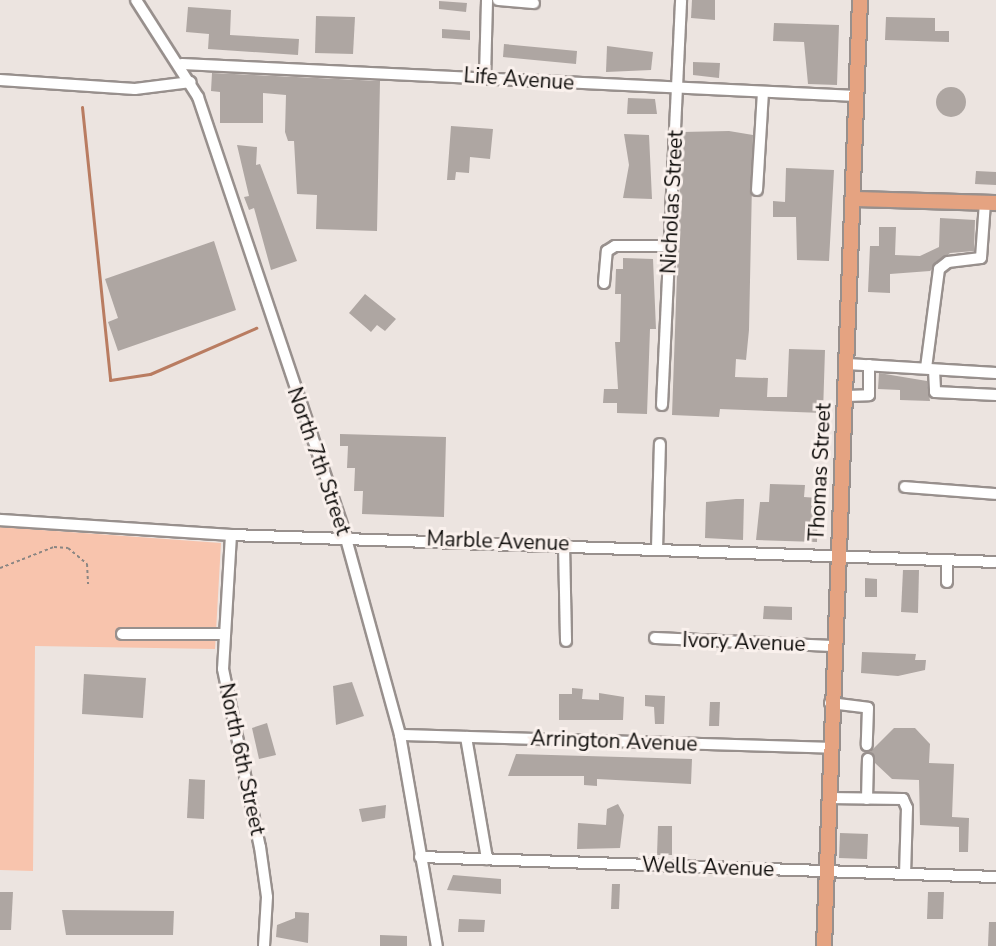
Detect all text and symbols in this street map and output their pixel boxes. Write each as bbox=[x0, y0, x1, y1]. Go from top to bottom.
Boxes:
street label: Life Avenue bbox=[463, 63, 575, 95]
street label: Nicholas Street bbox=[656, 129, 688, 275]
street label: North 7th Street bbox=[282, 384, 356, 538]
street label: Thomas Street bbox=[804, 402, 836, 542]
street label: Marble Avenue bbox=[426, 526, 570, 556]
street label: Ivory Avenue bbox=[682, 627, 806, 657]
street label: North 6th Street bbox=[214, 681, 270, 837]
street label: Arrington Avenue bbox=[530, 725, 698, 757]
street label: Wells Avenue bbox=[641, 852, 775, 882]

